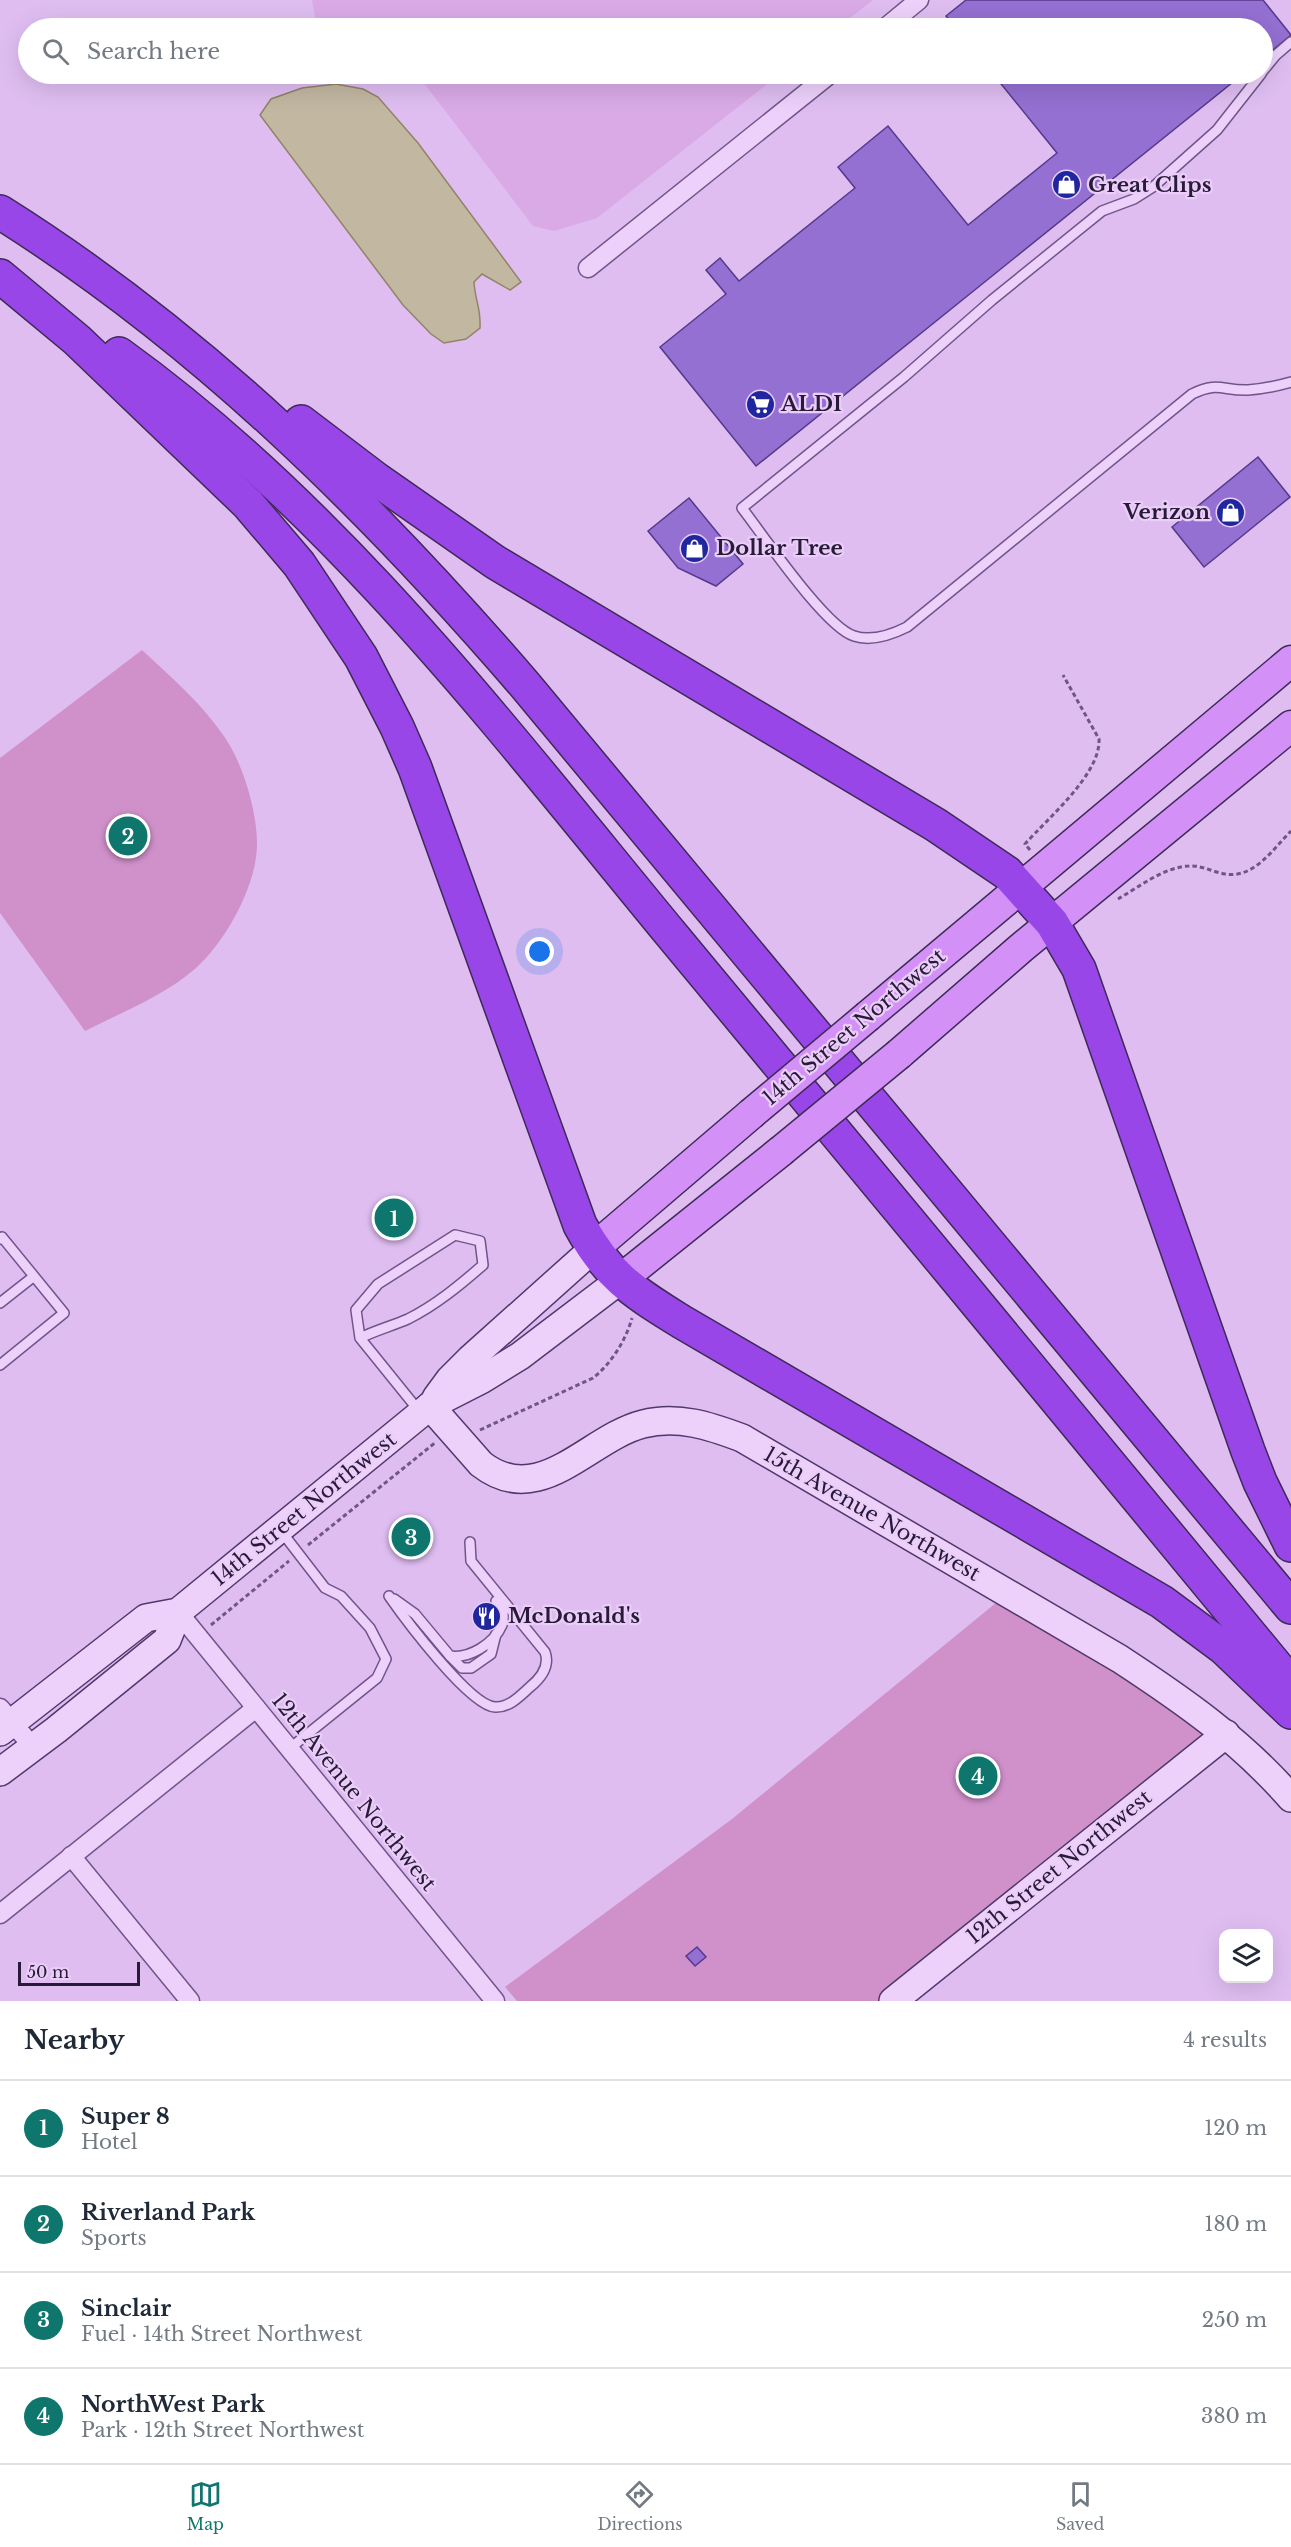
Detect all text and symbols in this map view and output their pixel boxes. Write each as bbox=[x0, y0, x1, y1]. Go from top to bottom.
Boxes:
search box bbox=[18, 18, 1273, 84]
icon: search bbox=[39, 35, 72, 68]
text: Search here bbox=[87, 38, 220, 65]
shop icon: Great Clips bbox=[1051, 169, 1083, 201]
place label: Great Clips bbox=[1088, 172, 1212, 198]
supermarket icon: ALDI bbox=[744, 388, 776, 420]
place label: ALDI bbox=[780, 391, 842, 417]
shop icon: Verizon bbox=[1215, 496, 1247, 528]
place label: Verizon bbox=[1123, 499, 1210, 525]
shop icon: Dollar Tree bbox=[679, 532, 711, 564]
place label: Dollar Tree bbox=[716, 535, 843, 561]
pin: 2 bbox=[108, 814, 148, 858]
your location bbox=[525, 937, 554, 966]
street label: 14th Street Northwest bbox=[757, 943, 951, 1111]
pin: 1 bbox=[374, 1196, 414, 1240]
street label: 14th Street Northwest bbox=[206, 1426, 402, 1592]
street label: 15th Avenue Northwest bbox=[759, 1441, 985, 1587]
pin: 3 bbox=[392, 1514, 430, 1560]
restaurant icon: McDonald's bbox=[471, 1600, 503, 1632]
place label: McDonald's bbox=[508, 1603, 640, 1629]
street label: 12th Avenue Northwest bbox=[266, 1688, 442, 1896]
pin: 4 bbox=[958, 1754, 998, 1798]
street label: 12th Street Northwest bbox=[961, 1784, 1157, 1950]
map controls bbox=[1219, 1929, 1273, 1983]
button: layers bbox=[1219, 1929, 1273, 1983]
scale bar bbox=[18, 1959, 140, 1986]
text: 50 m bbox=[27, 1962, 69, 1982]
text: Nearby bbox=[24, 2024, 125, 2056]
text: 4 results bbox=[1183, 2028, 1267, 2052]
text: Super 8 bbox=[81, 2103, 170, 2130]
text: 1 bbox=[39, 2116, 48, 2140]
text: 120 m bbox=[1204, 2116, 1267, 2140]
text: Hotel bbox=[81, 2130, 138, 2154]
text: Riverland Park bbox=[81, 2199, 255, 2226]
text: 2 bbox=[37, 2212, 50, 2236]
text: 180 m bbox=[1204, 2212, 1267, 2236]
text: Sports bbox=[81, 2226, 147, 2250]
text: Sinclair bbox=[81, 2295, 171, 2322]
text: 3 bbox=[37, 2308, 50, 2332]
text: 250 m bbox=[1202, 2308, 1267, 2332]
text: Fuel · 14th Street Northwest bbox=[81, 2322, 362, 2346]
text: NorthWest Park bbox=[81, 2391, 265, 2418]
text: 4 bbox=[37, 2404, 50, 2428]
text: 380 m bbox=[1201, 2404, 1267, 2428]
text: Park · 12th Street Northwest bbox=[81, 2418, 364, 2442]
tab: Map bbox=[187, 2478, 224, 2534]
tab: Directions bbox=[597, 2478, 682, 2534]
tab: Saved bbox=[1056, 2478, 1104, 2534]

